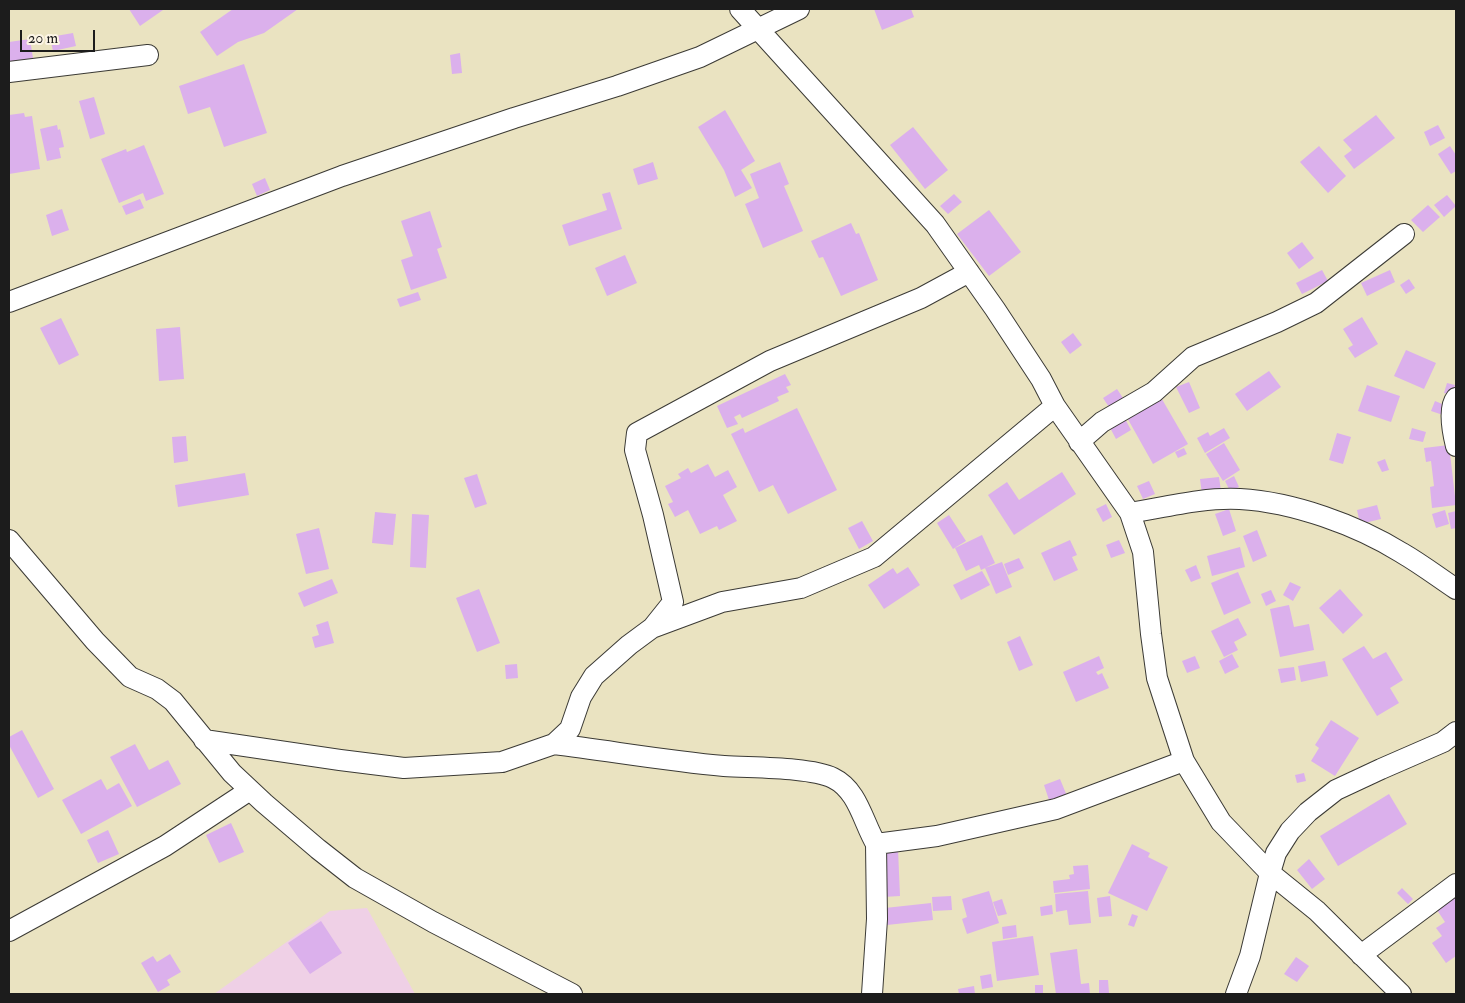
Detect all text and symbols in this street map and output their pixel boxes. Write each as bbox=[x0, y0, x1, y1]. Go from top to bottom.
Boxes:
scale bar bbox=[22, 20, 98, 52]
text: 20 m bbox=[28, 29, 58, 48]

